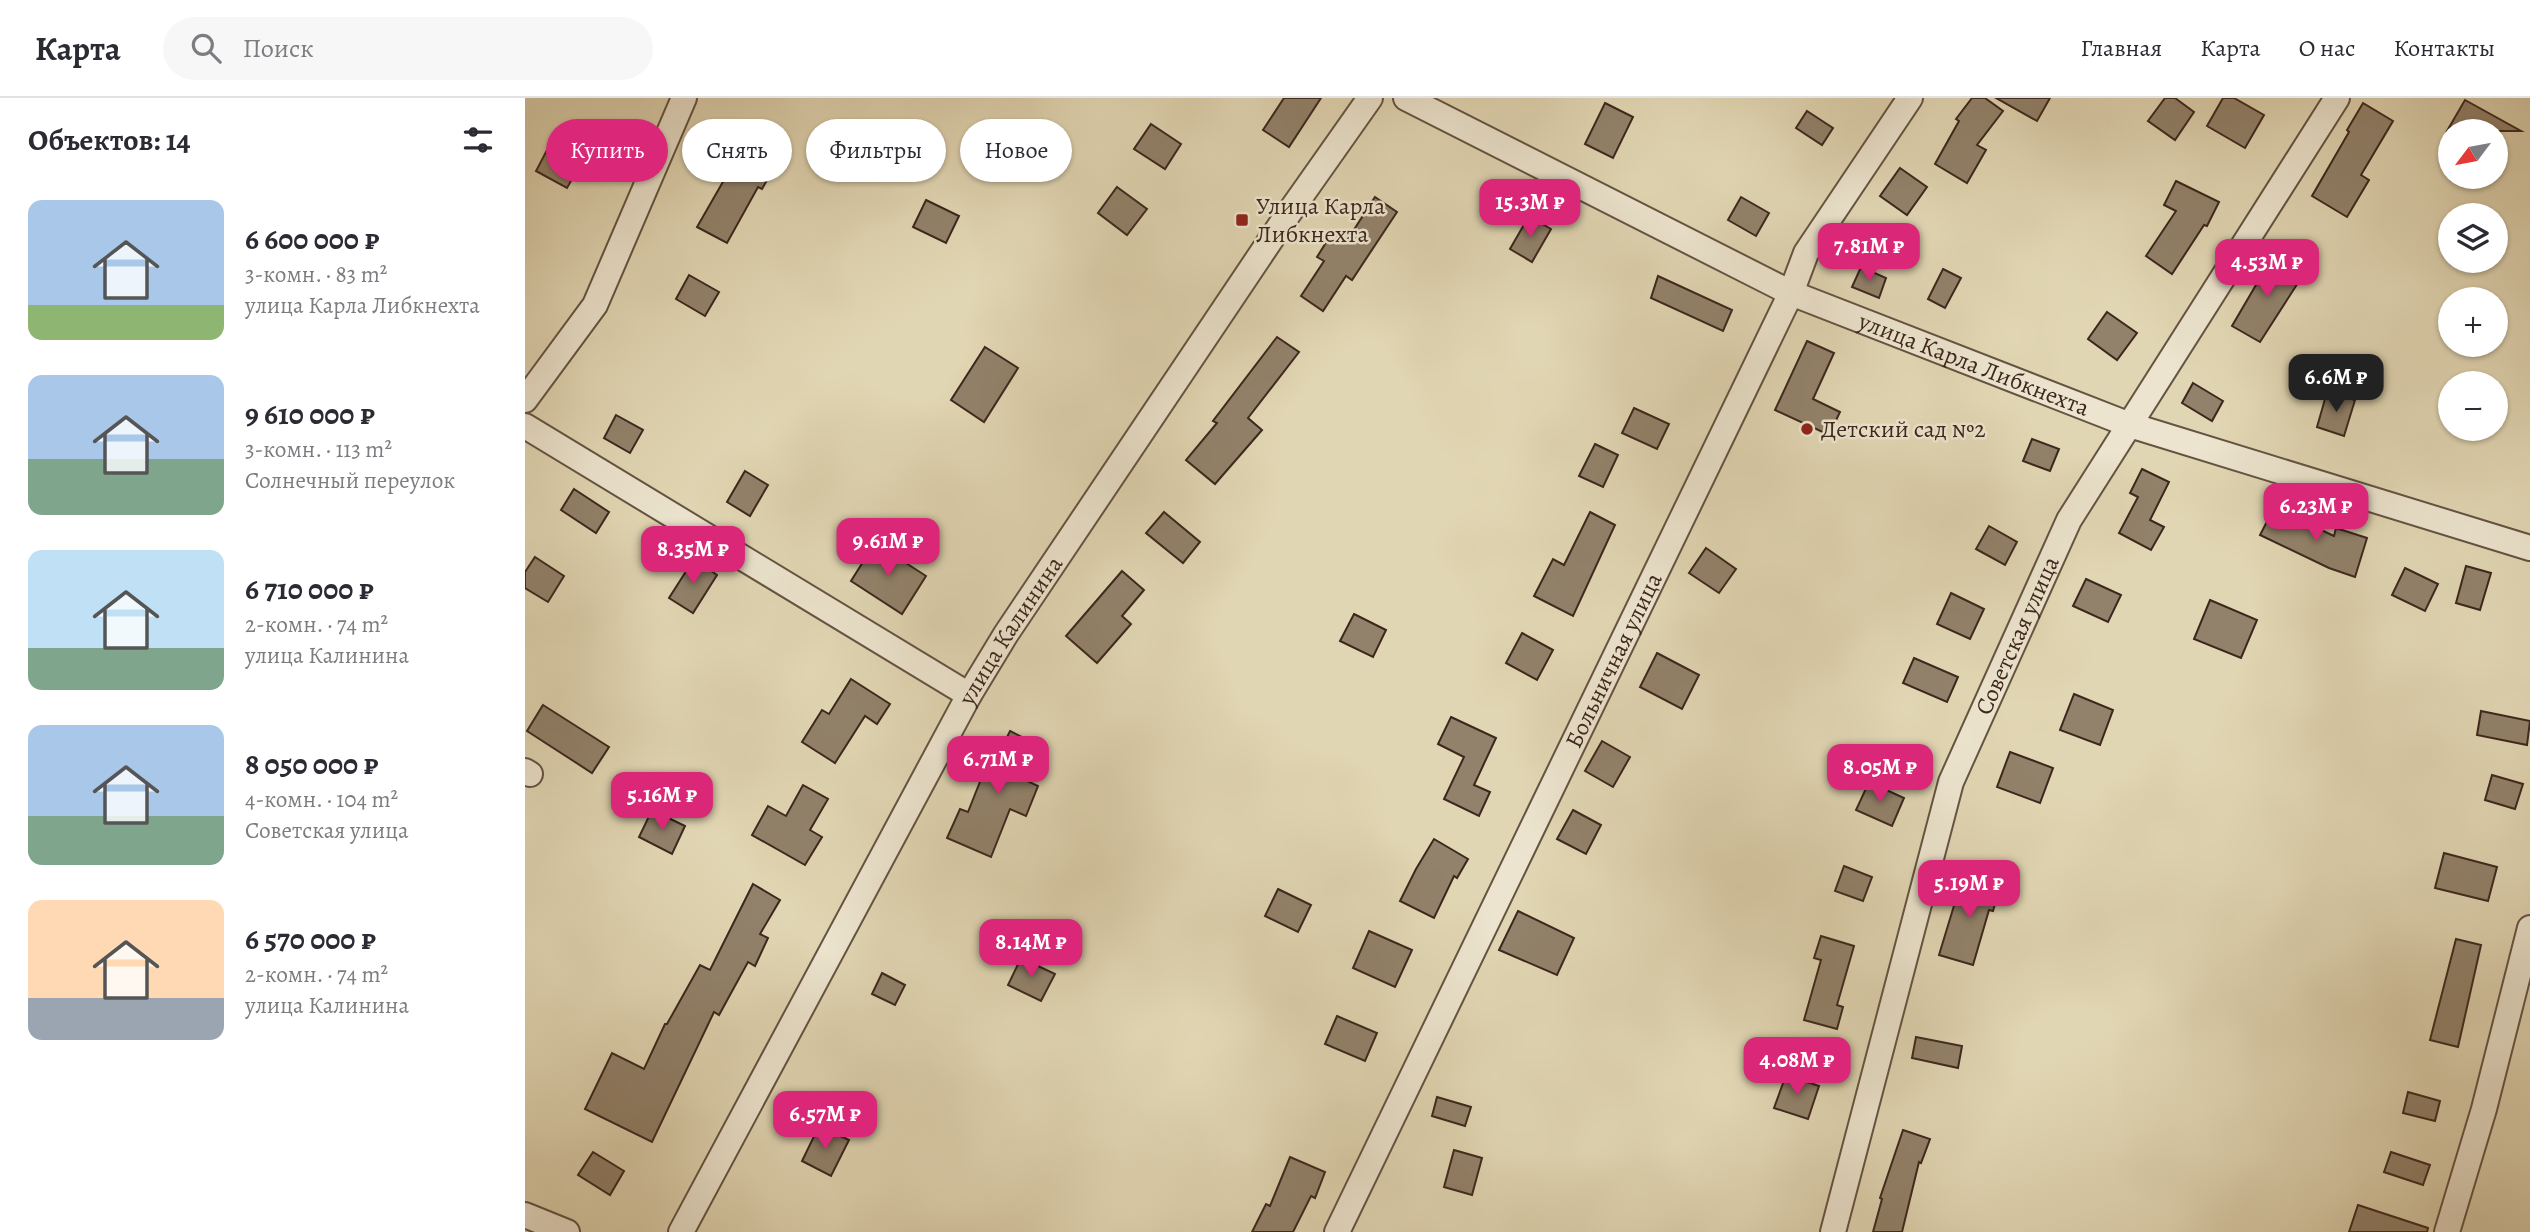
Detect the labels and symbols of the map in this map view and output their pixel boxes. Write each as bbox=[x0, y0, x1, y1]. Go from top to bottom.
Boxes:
north arrow bbox=[2438, 119, 2508, 189]
pin: 15.3M ₽ bbox=[1465, 180, 1595, 239]
place label: Улица Карла Либкнехта bbox=[1256, 190, 1385, 250]
marker: Улица Карла Либкнехта bbox=[1234, 212, 1250, 228]
pin: 7.81M ₽ bbox=[1804, 223, 1934, 283]
pin: 4.53M ₽ bbox=[2202, 240, 2332, 299]
street label: улица Карла Либкнехта bbox=[1853, 305, 2094, 424]
pin: 6.6M ₽ bbox=[2279, 354, 2393, 414]
place label: Детский сад №2 bbox=[1821, 413, 1986, 445]
marker: Детский сад №2 bbox=[1799, 421, 1815, 437]
pin: 6.23M ₽ bbox=[2251, 484, 2381, 543]
pin: 9.61M ₽ bbox=[823, 518, 953, 578]
pin: 8.35M ₽ bbox=[628, 526, 758, 586]
street label: улица Калинина bbox=[950, 550, 1070, 711]
street label: Советская улица bbox=[1967, 551, 2067, 720]
street label: Больничная улица bbox=[1557, 567, 1669, 753]
pin: 6.71M ₽ bbox=[933, 736, 1063, 796]
pin: 8.05M ₽ bbox=[1815, 744, 1945, 804]
pin: 5.16M ₽ bbox=[597, 772, 727, 832]
pin: 5.19M ₽ bbox=[1904, 860, 2034, 920]
pin: 8.14M ₽ bbox=[966, 920, 1096, 979]
pin: 4.08M ₽ bbox=[1732, 1038, 1862, 1097]
pin: 6.57M ₽ bbox=[760, 1091, 890, 1151]

